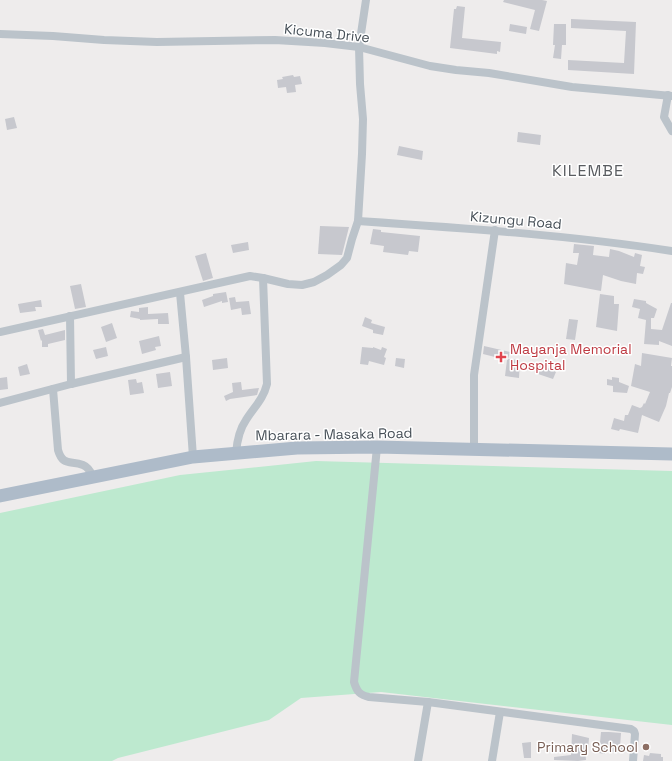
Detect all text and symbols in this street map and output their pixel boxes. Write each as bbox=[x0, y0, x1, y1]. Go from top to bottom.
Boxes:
street label: Kicuma Drive bbox=[283, 20, 371, 46]
district label: KILEMBE bbox=[552, 160, 624, 181]
street label: Kizungu Road bbox=[469, 207, 563, 233]
place label: Mayanja Memorial Hospital bbox=[510, 340, 632, 374]
marker: Mayanja Memorial Hospital bbox=[495, 351, 507, 363]
street label: Mbarara - Masaka Road bbox=[255, 424, 413, 444]
place label: Primary School bbox=[537, 738, 638, 756]
marker: Primary School bbox=[641, 742, 651, 752]

